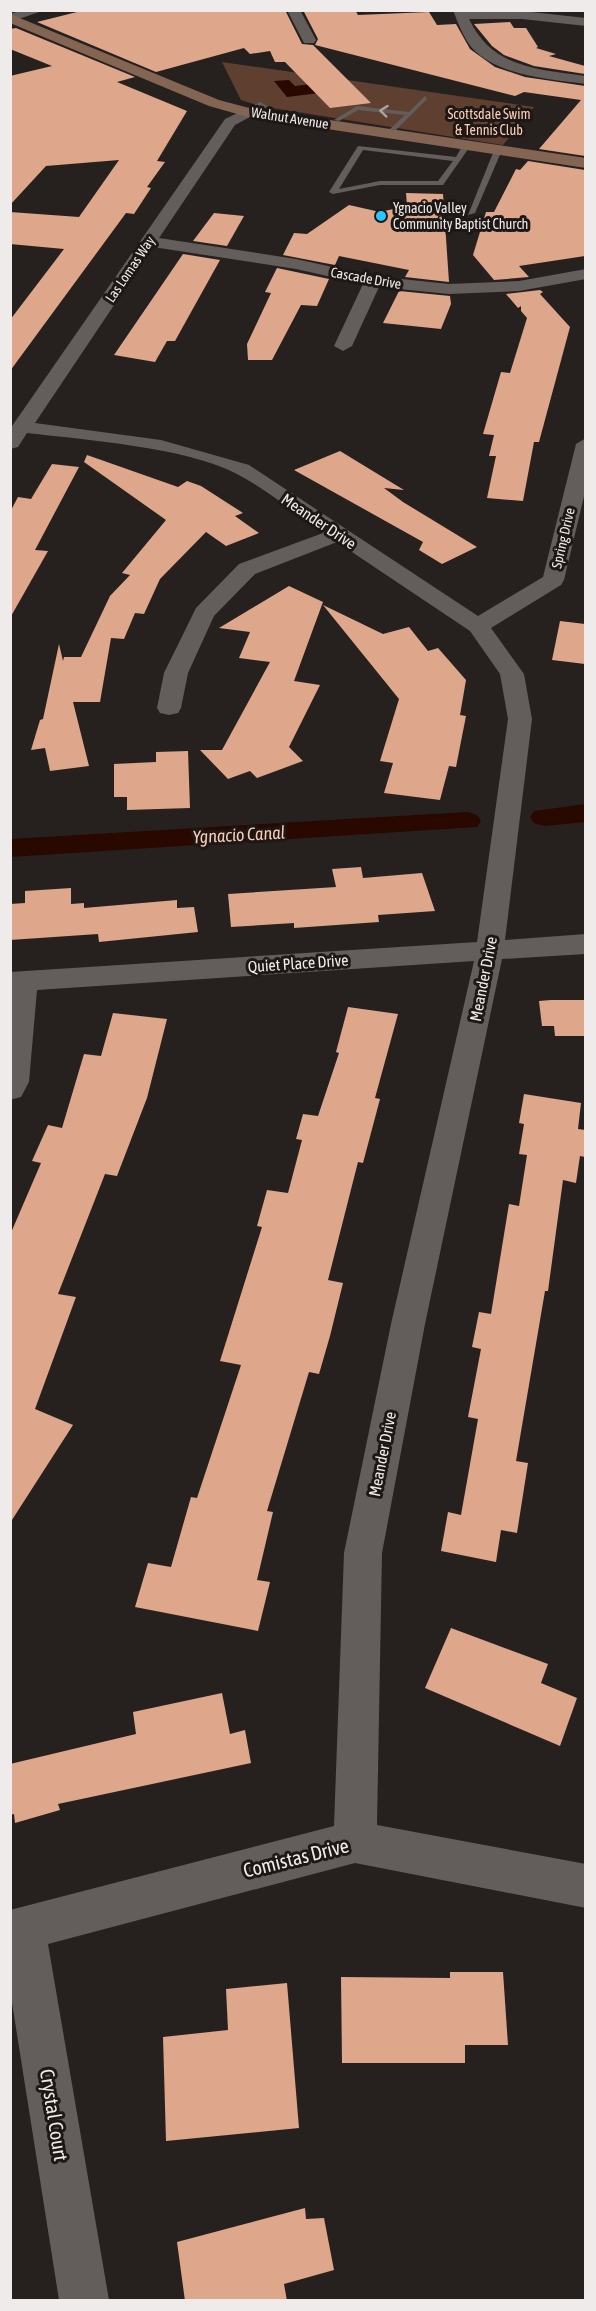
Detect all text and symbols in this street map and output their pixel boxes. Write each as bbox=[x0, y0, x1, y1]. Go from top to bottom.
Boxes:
street label: Walnut Avenue bbox=[250, 104, 330, 132]
one-way arrow bbox=[379, 105, 388, 118]
park label: Scottsdale Swim & Tennis Club bbox=[447, 106, 531, 138]
place label: Ygnacio Valley Community Baptist Church bbox=[393, 200, 528, 232]
marker: Ygnacio Valley Community Baptist Church bbox=[374, 209, 388, 223]
street label: Las Lomas Way bbox=[102, 233, 158, 305]
street label: Cascade Drive bbox=[329, 264, 403, 292]
street label: Meander Drive bbox=[278, 489, 360, 553]
street label: Spring Drive bbox=[548, 506, 578, 570]
water label: Ygnacio Canal bbox=[192, 822, 286, 847]
street label: Meander Drive bbox=[466, 935, 500, 1023]
street label: Quiet Place Drive bbox=[247, 951, 349, 975]
street label: Meander Drive bbox=[365, 1410, 399, 1498]
street label: Comistas Drive bbox=[241, 1833, 351, 1882]
street label: Crystal Court bbox=[36, 2067, 73, 2163]

